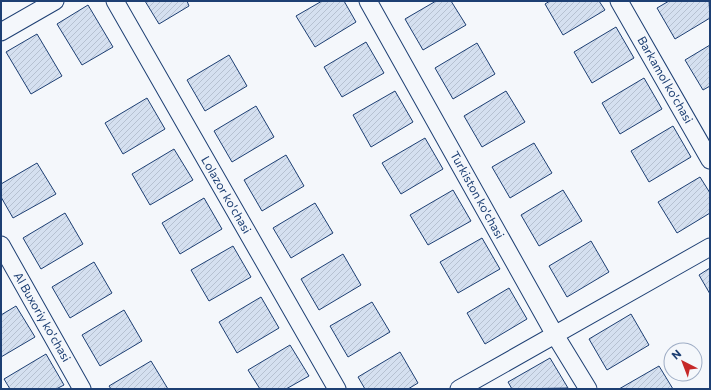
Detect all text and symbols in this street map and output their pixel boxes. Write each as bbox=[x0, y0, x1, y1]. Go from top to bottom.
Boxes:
street label: Barkamol ko'chasi bbox=[635, 34, 696, 125]
street label: Turkiston ko'chasi bbox=[448, 148, 508, 241]
street label: Lolazor ko'chasi bbox=[199, 153, 255, 236]
street label: Al Buxoriy ko'chasi bbox=[12, 269, 74, 364]
north arrow bbox=[663, 342, 703, 382]
text: N bbox=[669, 347, 683, 362]

